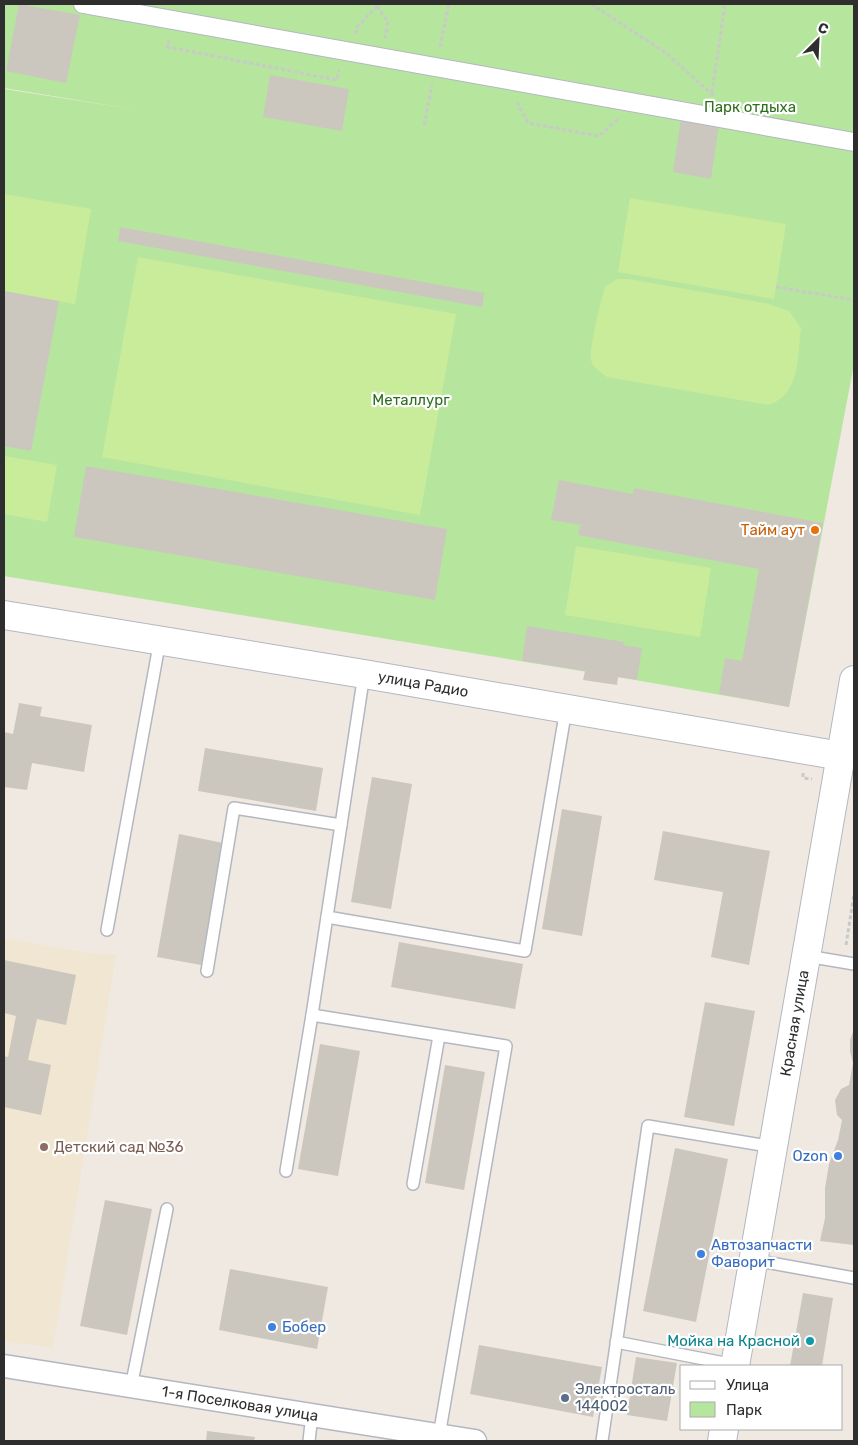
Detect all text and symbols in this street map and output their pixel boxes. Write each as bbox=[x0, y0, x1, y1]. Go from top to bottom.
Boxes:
north arrow bbox=[793, 15, 843, 65]
text: С bbox=[815, 19, 831, 38]
park label: Парк отдыха bbox=[704, 98, 796, 116]
park label: Металлург bbox=[372, 391, 450, 409]
place label: Тайм аут bbox=[741, 521, 805, 539]
marker: Тайм аут bbox=[809, 524, 821, 536]
street label: улица Радио bbox=[377, 668, 470, 701]
street label: Красная улица bbox=[776, 969, 813, 1078]
place label: Детский сад №36 bbox=[54, 1138, 184, 1156]
marker: Детский сад №36 bbox=[38, 1141, 50, 1153]
place label: Ozon bbox=[793, 1147, 828, 1165]
marker: Ozon bbox=[832, 1150, 844, 1162]
place label: Автозапчасти Фаворит bbox=[711, 1236, 812, 1271]
marker: Автозапчасти Фаворит bbox=[695, 1248, 707, 1260]
place label: Бобер bbox=[282, 1318, 326, 1336]
marker: Бобер bbox=[266, 1321, 278, 1333]
place label: Мойка на Красной bbox=[667, 1332, 800, 1350]
marker: Мойка на Красной bbox=[804, 1335, 816, 1347]
legend bbox=[680, 1365, 843, 1430]
text: Улица bbox=[726, 1376, 769, 1394]
place label: Электросталь 144002 bbox=[575, 1380, 676, 1415]
street label: 1-я Поселковая улица bbox=[160, 1382, 320, 1425]
marker: Электросталь 144002 bbox=[559, 1392, 571, 1404]
text: Парк bbox=[726, 1401, 762, 1419]

